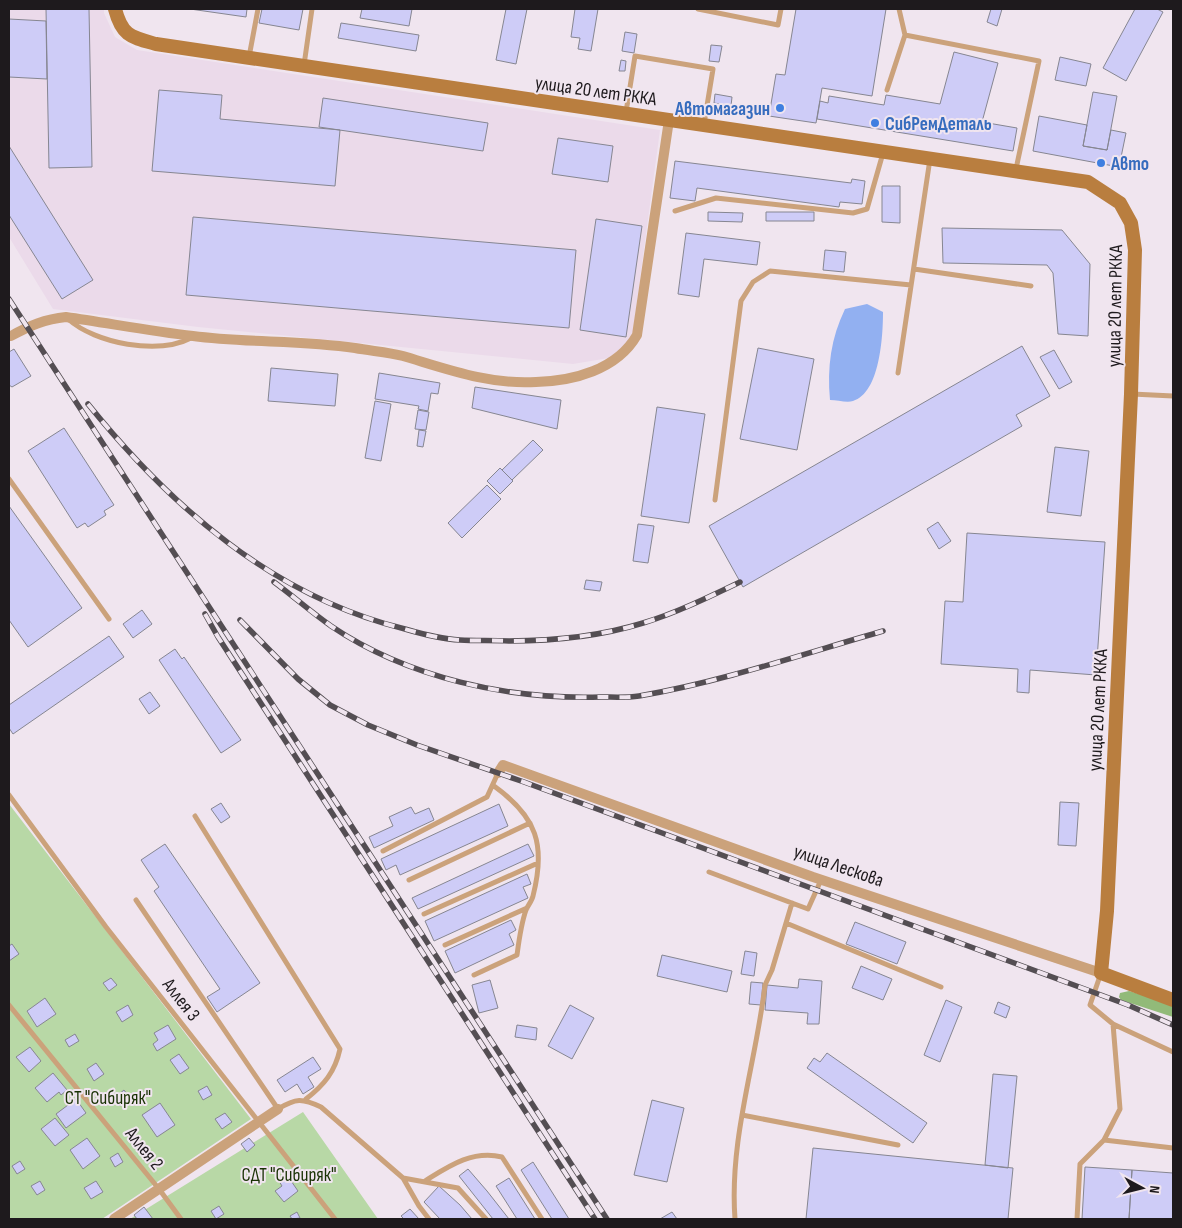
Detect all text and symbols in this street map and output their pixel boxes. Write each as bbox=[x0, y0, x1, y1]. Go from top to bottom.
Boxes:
street label: улица 20 лет РККА bbox=[534, 72, 659, 112]
place label: Автомагазин bbox=[674, 98, 770, 121]
marker: Автомагазин bbox=[774, 102, 786, 114]
place label: СибРемДеталь bbox=[885, 113, 992, 136]
marker: СибРемДеталь bbox=[869, 117, 881, 129]
place label: Авто bbox=[1110, 153, 1149, 176]
marker: Авто bbox=[1095, 157, 1107, 169]
street label: улица 20 лет РККА bbox=[1103, 244, 1128, 367]
street label: улица 20 лет РККА bbox=[1084, 648, 1113, 772]
street label: улица Лескова bbox=[790, 840, 887, 893]
street label: Аллея 3 bbox=[156, 973, 205, 1026]
park label: СТ "Сибиряк" bbox=[65, 1087, 151, 1110]
street label: Аллея 2 bbox=[119, 1122, 168, 1175]
north arrow bbox=[1117, 1163, 1167, 1213]
park label: СДТ "Сибиряк" bbox=[242, 1164, 336, 1187]
text: N bbox=[1146, 1185, 1163, 1194]

